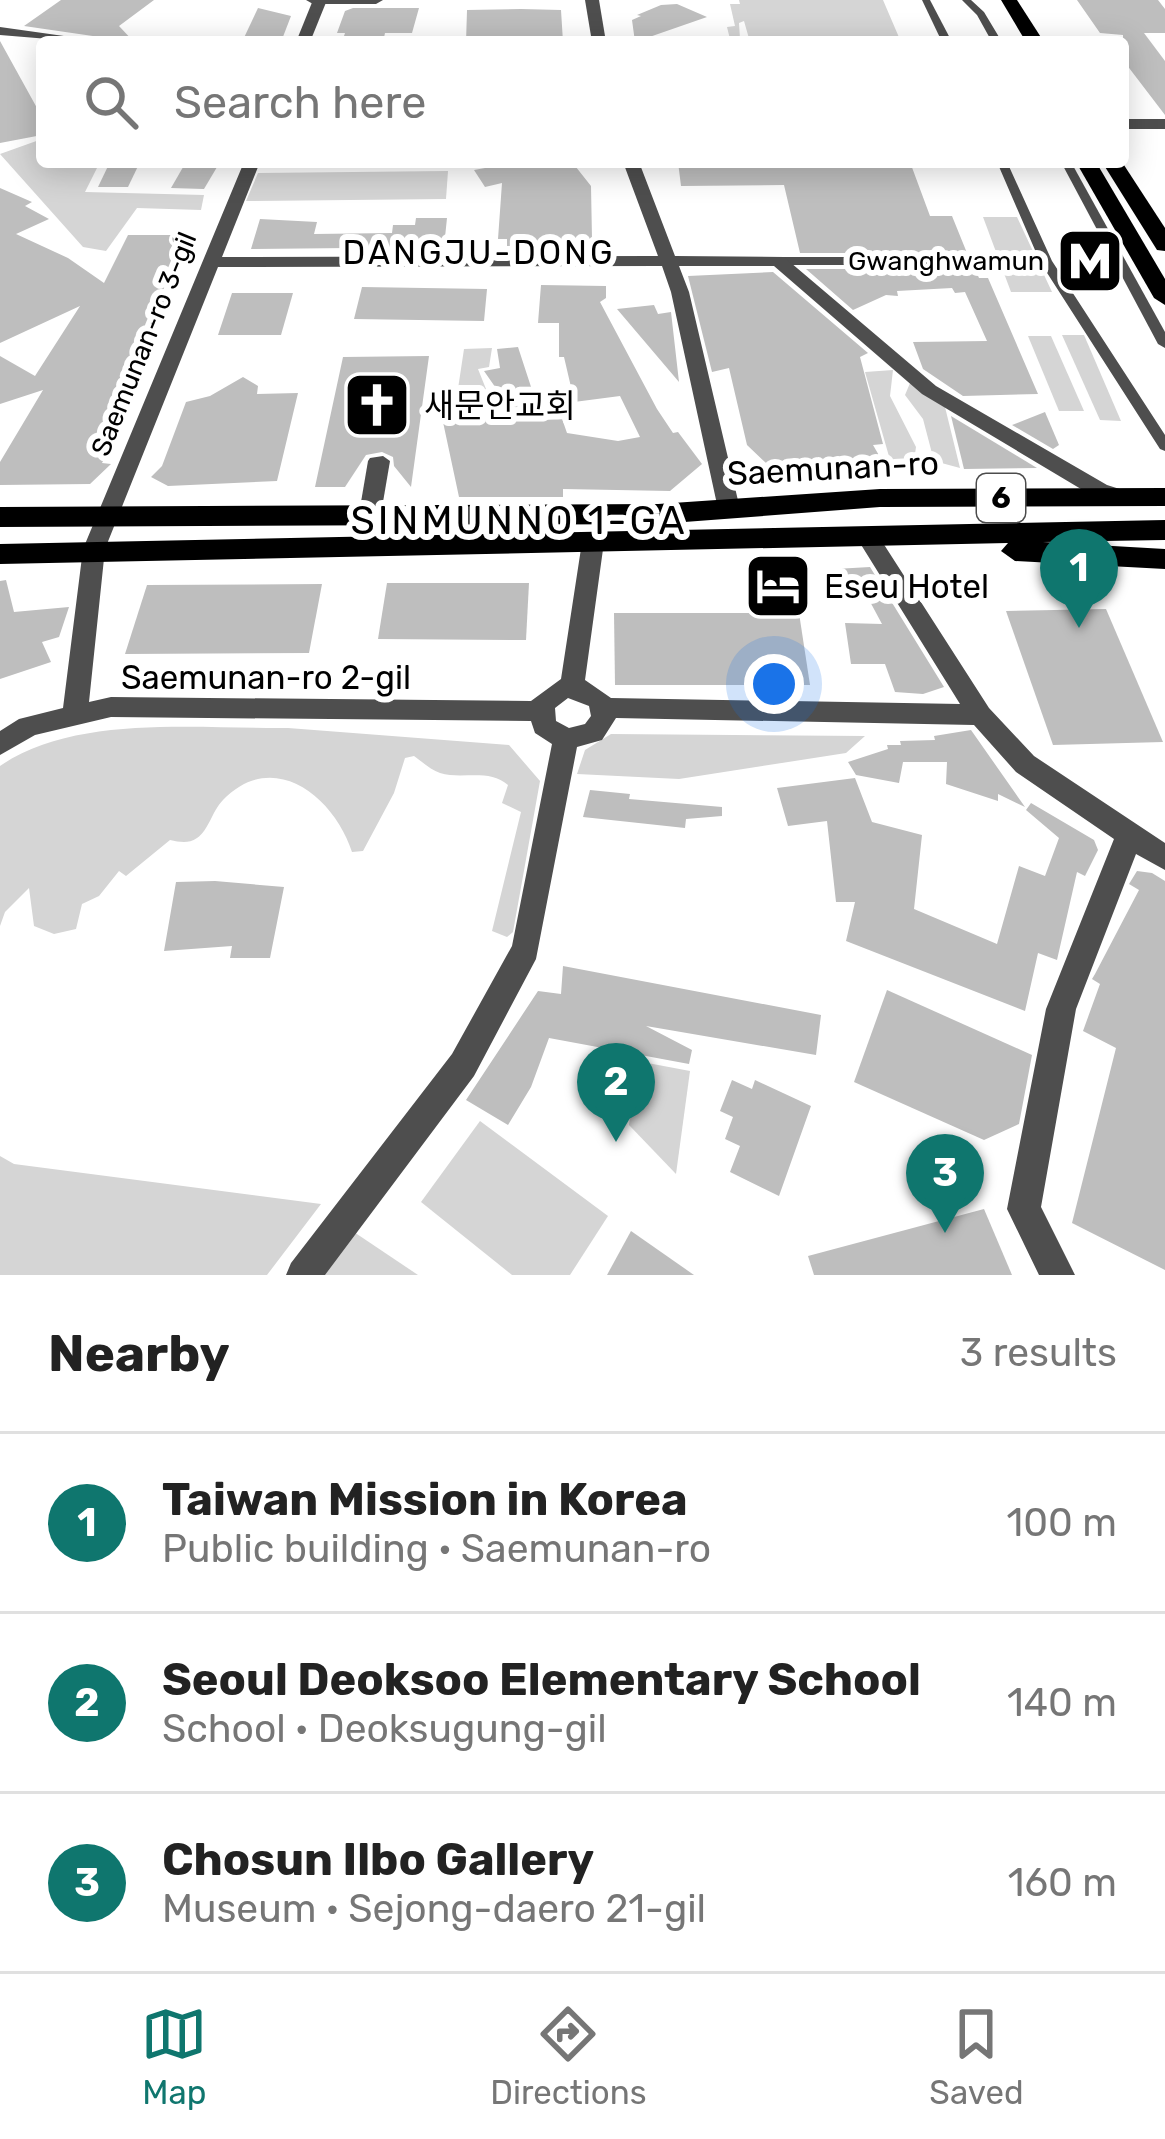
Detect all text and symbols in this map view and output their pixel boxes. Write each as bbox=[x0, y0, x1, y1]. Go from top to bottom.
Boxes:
search box bbox=[36, 36, 1129, 168]
icon: search bbox=[78, 69, 144, 135]
text: Search here bbox=[174, 76, 426, 129]
metro station icon: Gwanghwamun bbox=[1055, 226, 1125, 296]
street label: Saemunan-ro 3-gil bbox=[85, 227, 203, 461]
district label: DANGJU-DONG bbox=[343, 233, 615, 272]
place label: Gwanghwamun bbox=[848, 245, 1044, 277]
church icon: 새문안교회 bbox=[342, 370, 412, 440]
place label: 새문안교회 bbox=[424, 386, 576, 425]
street label: Saemunan-ro bbox=[726, 443, 940, 493]
road number: 6 bbox=[977, 474, 1025, 522]
district label: SINMUNNO 1-GA bbox=[350, 498, 688, 544]
pin: 1 bbox=[1040, 529, 1118, 628]
hotel icon: Eseu Hotel bbox=[743, 551, 813, 621]
place label: Eseu Hotel bbox=[824, 567, 989, 606]
your location bbox=[744, 654, 804, 714]
street label: Saemunan-ro 2-gil bbox=[121, 658, 411, 697]
pin: 2 bbox=[577, 1043, 655, 1142]
pin: 3 bbox=[906, 1134, 984, 1233]
text: Nearby bbox=[48, 1323, 230, 1384]
text: 3 results bbox=[960, 1330, 1117, 1376]
text: Taiwan Mission in Korea bbox=[162, 1473, 688, 1526]
text: 1 bbox=[77, 1500, 97, 1546]
text: 100 m bbox=[1007, 1500, 1117, 1546]
text: Public building · Saemunan-ro bbox=[162, 1526, 711, 1572]
text: Seoul Deoksoo Elementary School bbox=[162, 1653, 921, 1706]
text: 2 bbox=[74, 1680, 100, 1726]
text: 140 m bbox=[1007, 1680, 1117, 1726]
text: School · Deoksugung-gil bbox=[162, 1706, 607, 1752]
text: Chosun Ilbo Gallery bbox=[162, 1833, 594, 1886]
text: 3 bbox=[74, 1860, 100, 1906]
text: 160 m bbox=[1008, 1860, 1117, 1906]
text: Museum · Sejong-daero 21-gil bbox=[162, 1886, 706, 1932]
tab: Map bbox=[141, 2001, 207, 2112]
tab: Directions bbox=[490, 2001, 647, 2112]
tab: Saved bbox=[929, 2001, 1024, 2112]

